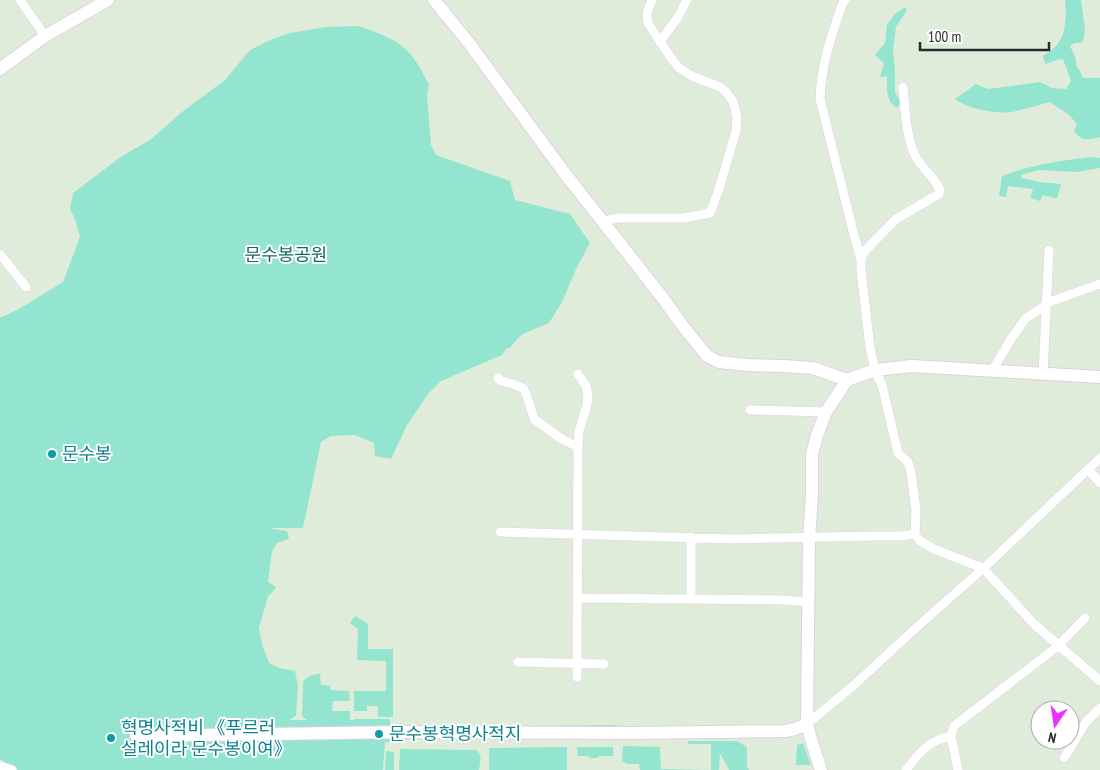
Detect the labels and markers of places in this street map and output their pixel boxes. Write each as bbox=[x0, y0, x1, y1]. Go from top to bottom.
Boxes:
place label: 문수봉 bbox=[62, 442, 112, 465]
marker: 문수봉 bbox=[46, 448, 58, 460]
place label: 혁명사적비 《푸르러 설레이라 문수봉이여》 bbox=[121, 716, 292, 760]
place label: 문수봉혁명사적지 bbox=[389, 722, 521, 745]
marker: 문수봉혁명사적지 bbox=[373, 728, 385, 740]
marker: 혁명사적비 《푸르러 설레이라 문수봉이여》 bbox=[105, 732, 117, 744]

